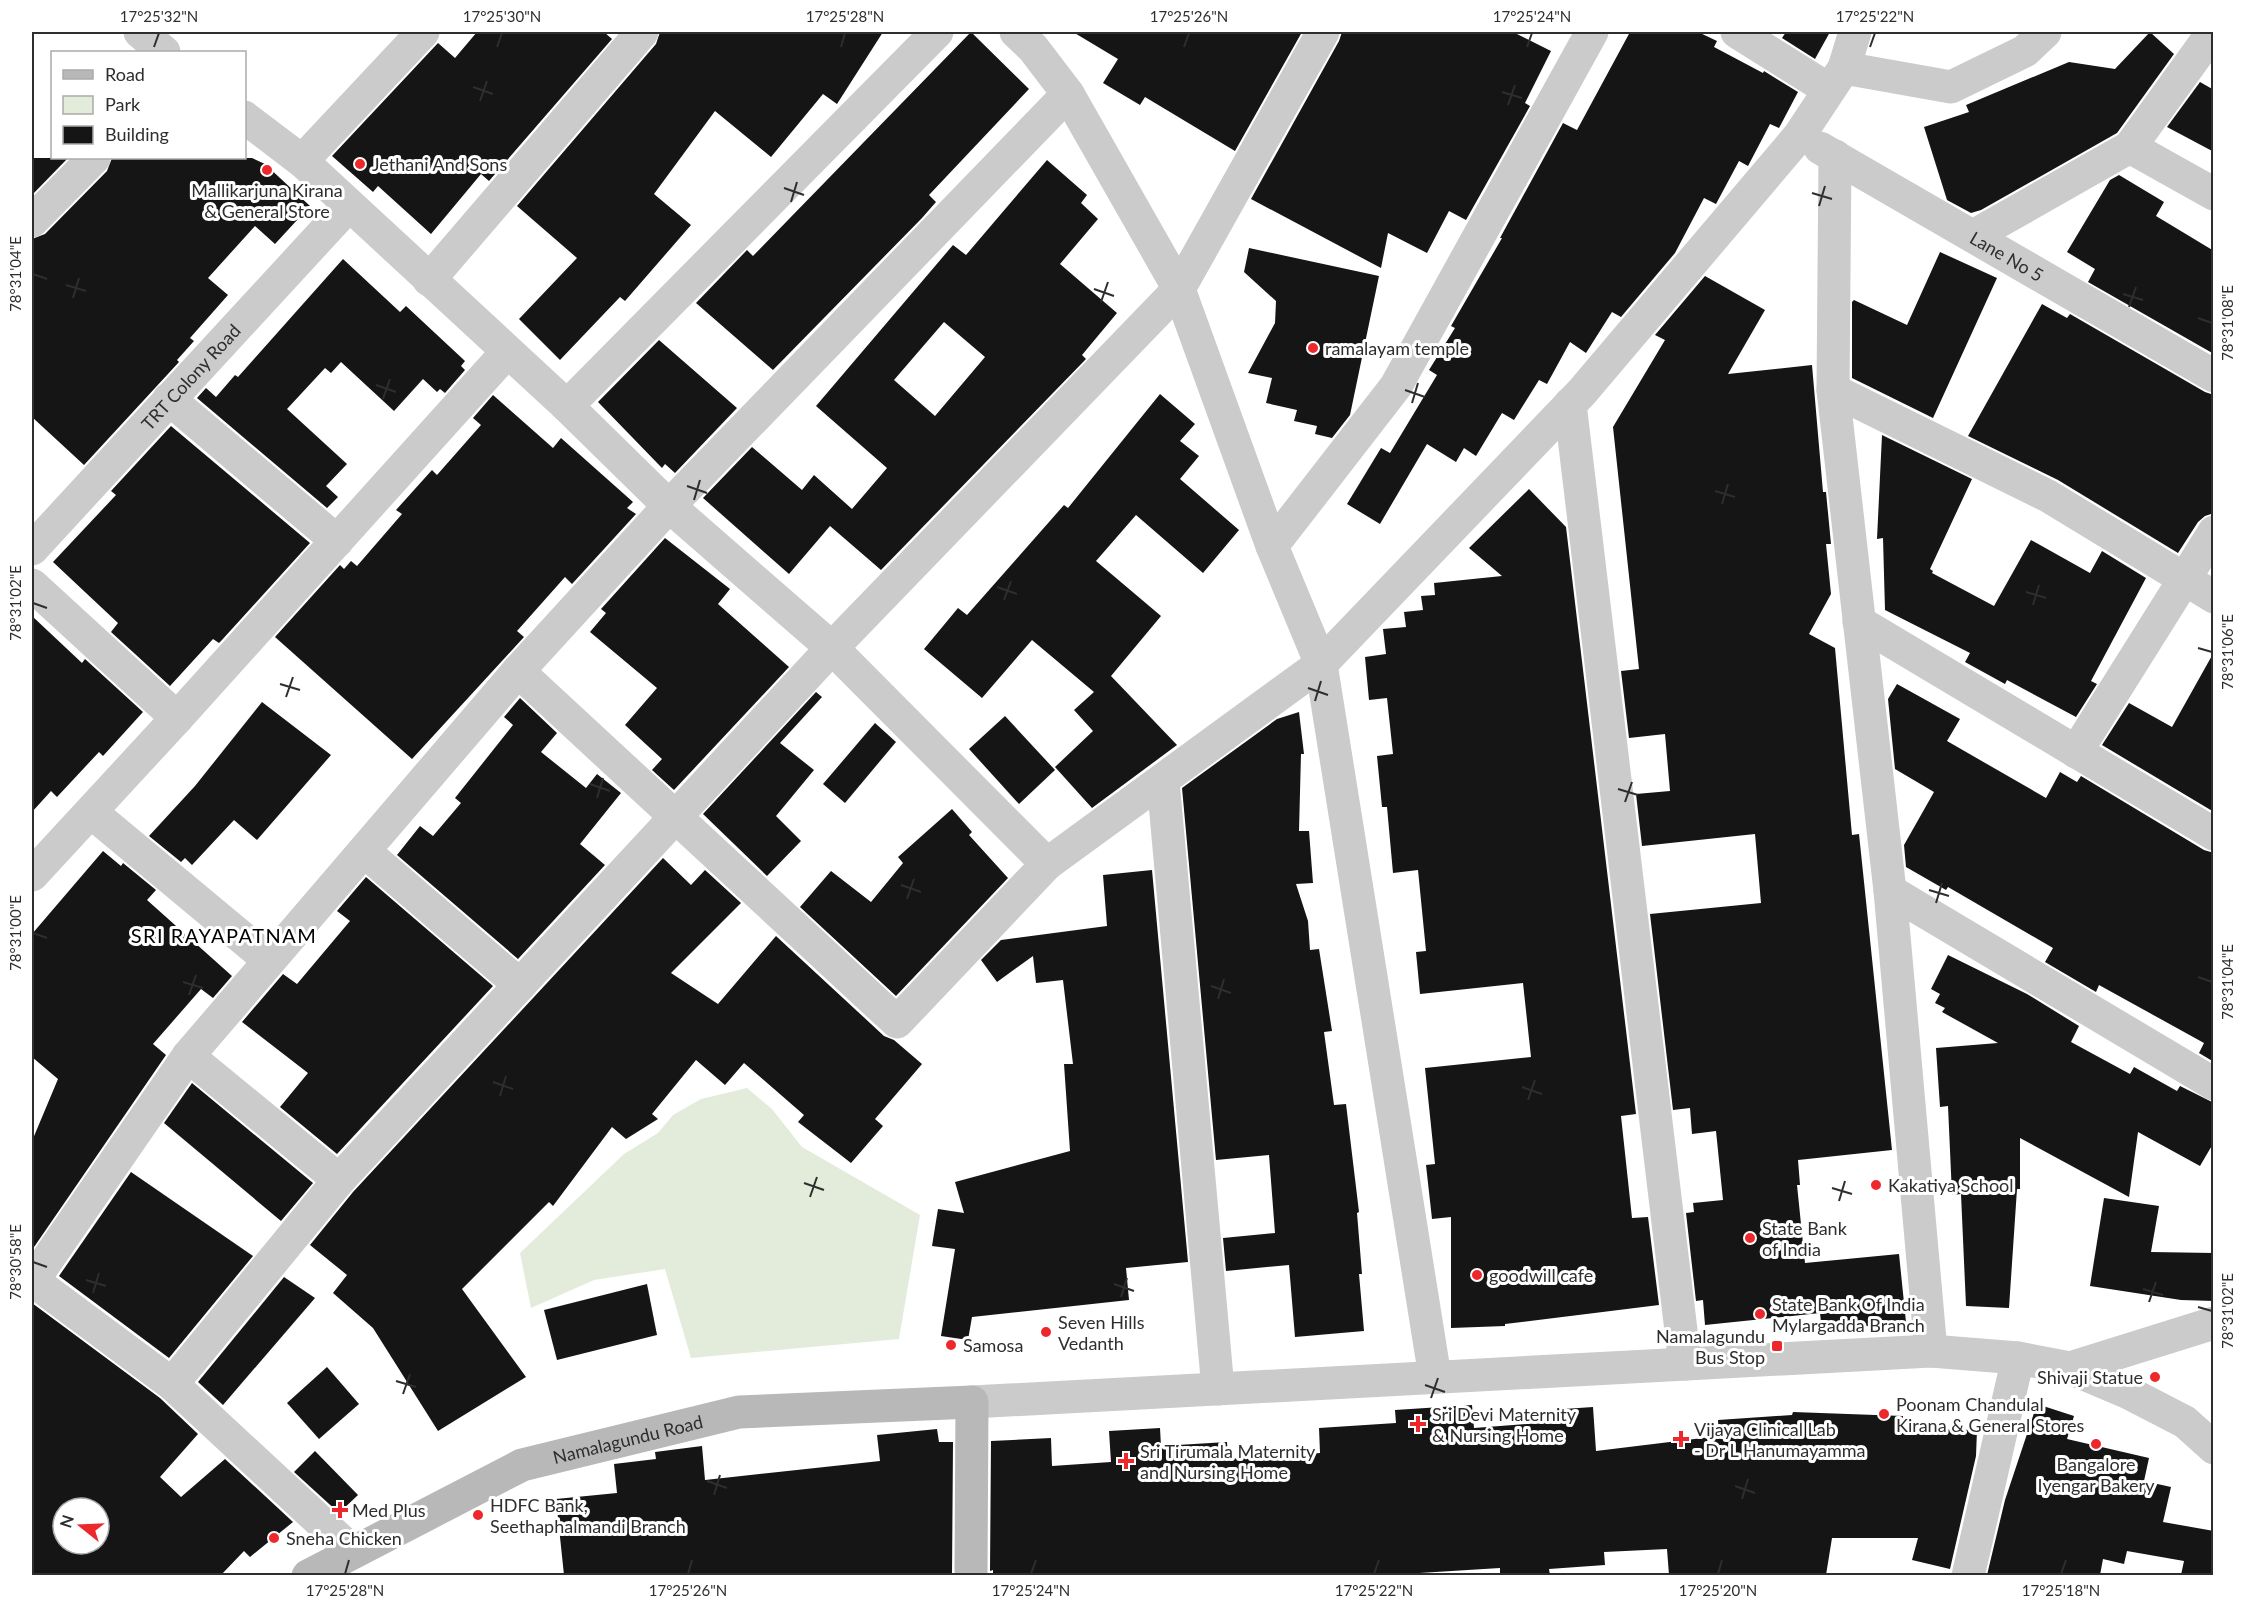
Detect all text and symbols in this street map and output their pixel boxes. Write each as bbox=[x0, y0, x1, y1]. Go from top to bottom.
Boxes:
text: 17°25'32"N bbox=[120, 7, 198, 25]
text: 17°25'30"N bbox=[463, 7, 541, 25]
text: 17°25'28"N bbox=[806, 7, 884, 25]
text: 17°25'26"N bbox=[1150, 7, 1228, 25]
text: 17°25'24"N bbox=[1493, 7, 1571, 25]
text: 17°25'22"N bbox=[1836, 7, 1914, 25]
legend bbox=[51, 51, 246, 159]
text: Road bbox=[105, 63, 145, 85]
text: Park bbox=[105, 93, 141, 115]
text: Building bbox=[105, 123, 169, 145]
place label: Jethani And Sons bbox=[372, 153, 507, 175]
marker: Jethani And Sons bbox=[353, 157, 367, 171]
marker: Mallikarjuna Kirana & General Store bbox=[260, 163, 274, 177]
place label: Mallikarjuna Kirana & General Store bbox=[191, 179, 343, 222]
street label: Lane No 5 bbox=[1966, 226, 2048, 286]
text: 78°31'04"E bbox=[6, 236, 24, 312]
text: 78°31'08"E bbox=[2218, 285, 2236, 361]
street label: TRT Colony Road bbox=[136, 319, 245, 434]
place label: ramalayam temple bbox=[1325, 337, 1469, 359]
marker: ramalayam temple bbox=[1306, 341, 1320, 355]
text: 78°31'02"E bbox=[6, 565, 24, 641]
text: 78°31'06"E bbox=[2218, 614, 2236, 690]
text: 78°31'00"E bbox=[6, 895, 24, 971]
district label: SRI RAYAPATNAM bbox=[131, 923, 317, 947]
text: 78°31'04"E bbox=[2218, 944, 2236, 1020]
place label: Kakatiya School bbox=[1888, 1174, 2014, 1196]
marker: Kakatiya School bbox=[1869, 1178, 1883, 1192]
place label: State Bank of India bbox=[1762, 1217, 1848, 1260]
text: 78°30'58"E bbox=[6, 1224, 24, 1300]
marker: State Bank of India bbox=[1743, 1231, 1757, 1245]
place label: goodwill cafe bbox=[1489, 1264, 1593, 1286]
marker: goodwill cafe bbox=[1470, 1268, 1484, 1282]
text: 78°31'02"E bbox=[2218, 1273, 2236, 1349]
place label: State Bank Of India Mylargadda Branch bbox=[1772, 1293, 1925, 1336]
marker: State Bank Of India Mylargadda Branch bbox=[1753, 1307, 1767, 1321]
place label: Seven Hills Vedanth bbox=[1058, 1311, 1145, 1354]
marker: Seven Hills Vedanth bbox=[1039, 1325, 1053, 1339]
place label: Namalagundu Bus Stop bbox=[1656, 1325, 1765, 1368]
place label: Samosa bbox=[963, 1334, 1023, 1356]
marker: Samosa bbox=[944, 1338, 958, 1352]
marker: Namalagundu Bus Stop bbox=[1770, 1339, 1784, 1353]
place label: Shivaji Statue bbox=[2037, 1366, 2143, 1388]
marker: Shivaji Statue bbox=[2148, 1370, 2162, 1384]
place label: Poonam Chandulal Kirana & General Stores bbox=[1896, 1393, 2085, 1436]
place label: Sri Devi Maternity & Nursing Home bbox=[1432, 1403, 1577, 1446]
marker: Poonam Chandulal Kirana & General Stores bbox=[1877, 1407, 1891, 1421]
street label: Namalagundu Road bbox=[551, 1410, 705, 1468]
marker: Sri Devi Maternity & Nursing Home bbox=[1409, 1415, 1427, 1433]
place label: Vijaya Clinical Lab - Dr L Hanumayamma bbox=[1694, 1418, 1866, 1461]
marker: Vijaya Clinical Lab - Dr L Hanumayamma bbox=[1672, 1430, 1690, 1448]
marker: Bangalore Iyengar Bakery bbox=[2089, 1437, 2103, 1451]
place label: Sri Tirumala Maternity and Nursing Home bbox=[1140, 1440, 1316, 1483]
marker: Sri Tirumala Maternity and Nursing Home bbox=[1117, 1452, 1135, 1470]
place label: Bangalore Iyengar Bakery bbox=[2038, 1453, 2155, 1496]
place label: HDFC Bank, Seethaphalmandi Branch bbox=[490, 1494, 686, 1537]
north arrow bbox=[51, 1496, 111, 1556]
place label: Med Plus bbox=[352, 1499, 426, 1521]
marker: Med Plus bbox=[333, 1503, 347, 1517]
marker: HDFC Bank, Seethaphalmandi Branch bbox=[471, 1508, 485, 1522]
text: N bbox=[55, 1512, 77, 1530]
place label: Sneha Chicken bbox=[286, 1527, 402, 1549]
marker: Sneha Chicken bbox=[267, 1531, 281, 1545]
text: 17°25'28"N bbox=[306, 1581, 384, 1599]
text: 17°25'26"N bbox=[649, 1581, 727, 1599]
text: 17°25'24"N bbox=[992, 1581, 1070, 1599]
text: 17°25'22"N bbox=[1335, 1581, 1413, 1599]
text: 17°25'20"N bbox=[1679, 1581, 1757, 1599]
text: 17°25'18"N bbox=[2022, 1581, 2100, 1599]

